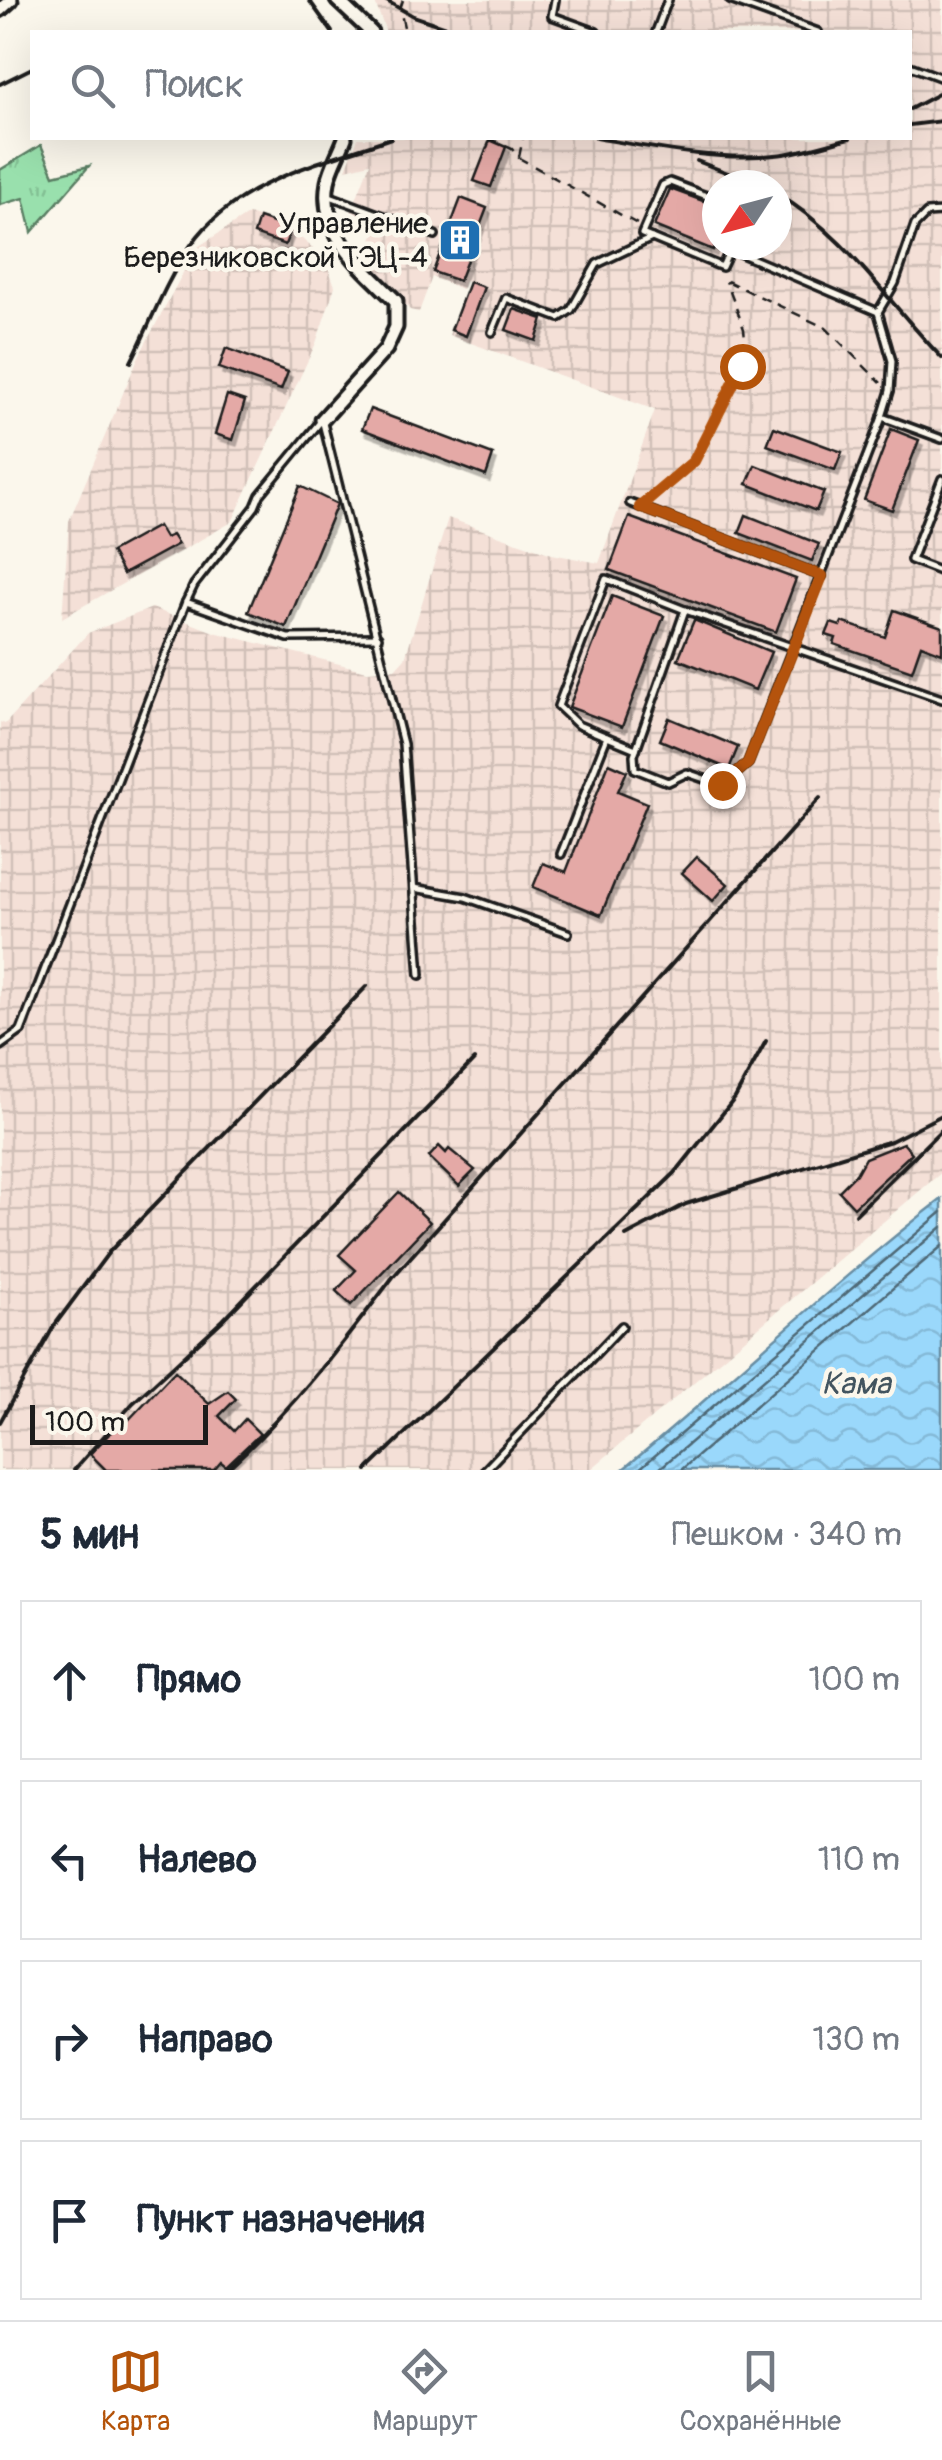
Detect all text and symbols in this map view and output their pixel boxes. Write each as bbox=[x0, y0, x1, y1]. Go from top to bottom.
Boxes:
search box bbox=[30, 30, 912, 140]
icon: search bbox=[65, 58, 120, 113]
text: Поиск bbox=[145, 61, 244, 109]
north arrow bbox=[702, 170, 792, 260]
place label: Управление Березниковской ТЭЦ-4 bbox=[123, 205, 428, 276]
building icon: Управление Березниковской ТЭЦ-4 bbox=[437, 217, 483, 263]
route start bbox=[720, 344, 766, 390]
route end bbox=[700, 763, 746, 809]
water label: Кама bbox=[821, 1364, 893, 1404]
scale bar bbox=[30, 1400, 208, 1444]
text: 100 m bbox=[45, 1405, 125, 1440]
text: 5 мин bbox=[40, 1509, 139, 1561]
text: Пешком · 340 m bbox=[672, 1515, 902, 1555]
icon: ahead bbox=[42, 1653, 97, 1708]
text: Прямо bbox=[137, 1656, 241, 1704]
text: 100 m bbox=[808, 1660, 900, 1700]
icon: left bbox=[42, 1833, 97, 1888]
text: Налево bbox=[137, 1836, 257, 1884]
text: 110 m bbox=[818, 1840, 900, 1880]
icon: right bbox=[42, 2013, 97, 2068]
text: Направо bbox=[137, 2016, 273, 2064]
text: 130 m bbox=[812, 2020, 900, 2060]
icon: arrive bbox=[42, 2193, 97, 2248]
text: Пункт назначения bbox=[137, 2196, 425, 2244]
tab: Карта bbox=[101, 2344, 170, 2439]
tab: Маршрут bbox=[372, 2344, 478, 2439]
tab: Сохранённые bbox=[680, 2344, 841, 2439]

